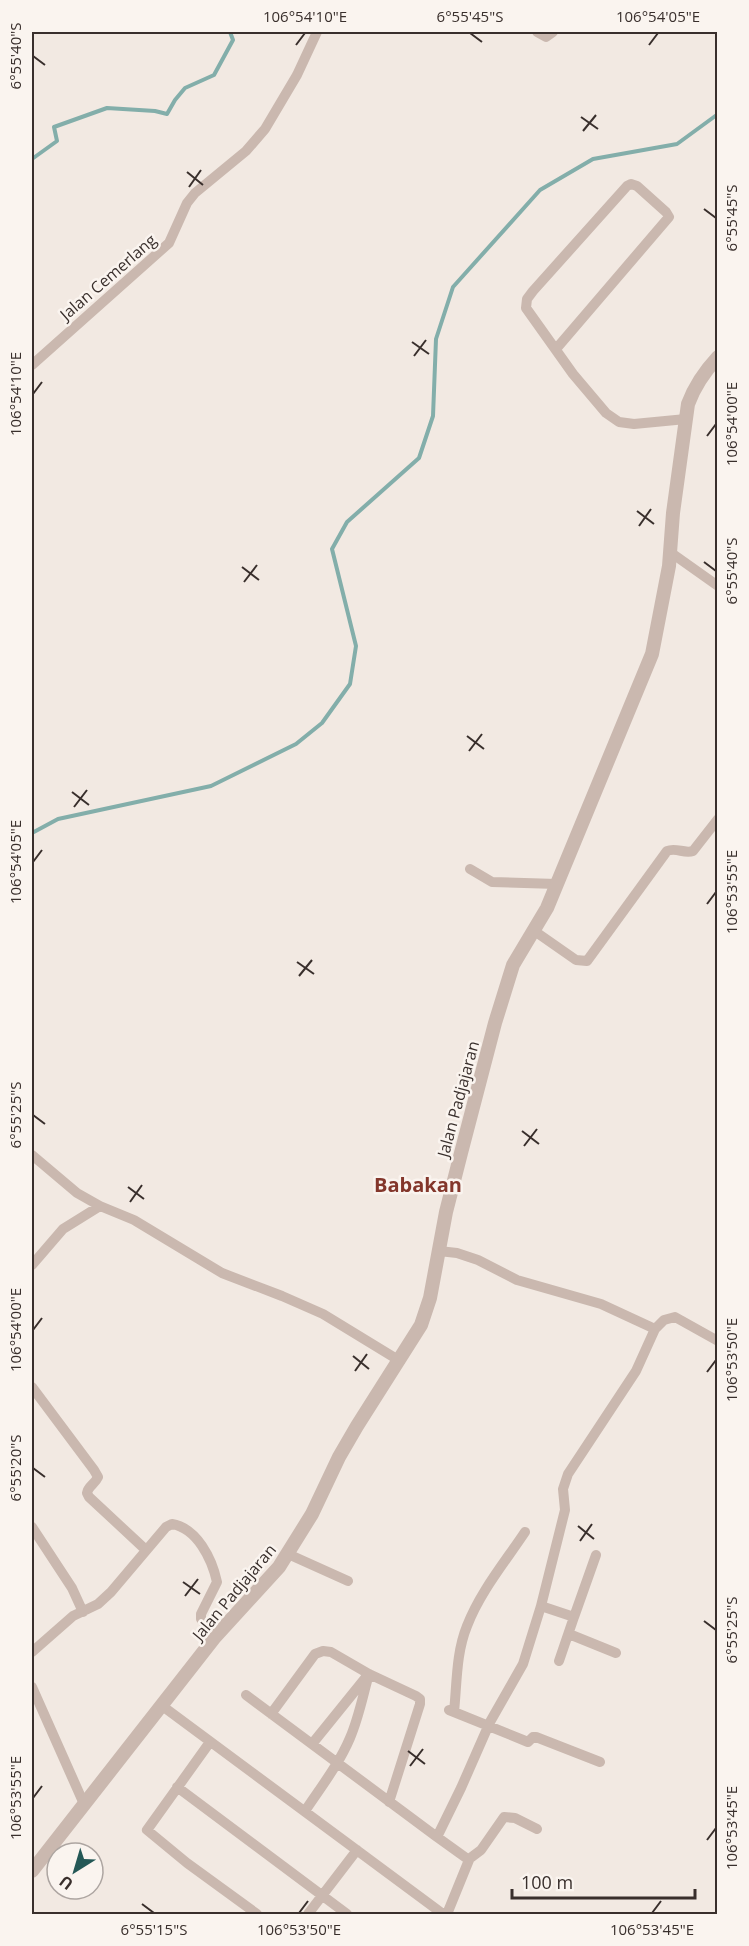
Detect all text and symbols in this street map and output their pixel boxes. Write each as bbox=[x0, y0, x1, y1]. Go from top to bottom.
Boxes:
text: 106°54'10"E bbox=[263, 6, 347, 26]
text: 6°55'45"S bbox=[437, 6, 503, 26]
text: 106°54'05"E bbox=[616, 6, 700, 26]
text: 6°55'40"S bbox=[5, 23, 25, 89]
text: 6°55'45"S bbox=[721, 185, 741, 251]
street label: Jalan Cemerlang bbox=[54, 229, 161, 326]
text: 106°54'10"E bbox=[5, 352, 25, 436]
text: 106°54'00"E bbox=[721, 382, 741, 466]
text: 6°55'40"S bbox=[721, 538, 741, 604]
text: 106°54'05"E bbox=[5, 820, 25, 904]
text: 106°53'55"E bbox=[721, 850, 741, 934]
street label: Jalan Padjajaran bbox=[431, 1038, 484, 1161]
text: 6°55'25"S bbox=[5, 1082, 25, 1148]
district label: Babakan bbox=[374, 1171, 462, 1198]
text: 106°54'00"E bbox=[5, 1288, 25, 1372]
text: 106°53'50"E bbox=[721, 1318, 741, 1402]
text: 6°55'20"S bbox=[5, 1435, 25, 1501]
street label: Jalan Padjajaran bbox=[186, 1539, 281, 1646]
text: 6°55'25"S bbox=[721, 1597, 741, 1663]
text: 106°53'55"E bbox=[5, 1756, 25, 1840]
text: 106°53'45"E bbox=[721, 1786, 741, 1870]
north arrow bbox=[45, 1841, 105, 1901]
scale bar bbox=[512, 1862, 695, 1900]
text: 100 m bbox=[521, 1870, 573, 1894]
text: U bbox=[55, 1871, 77, 1895]
text: 6°55'15"S bbox=[121, 1919, 187, 1939]
text: 106°53'50"E bbox=[257, 1919, 341, 1939]
text: 106°53'45"E bbox=[610, 1919, 694, 1939]

